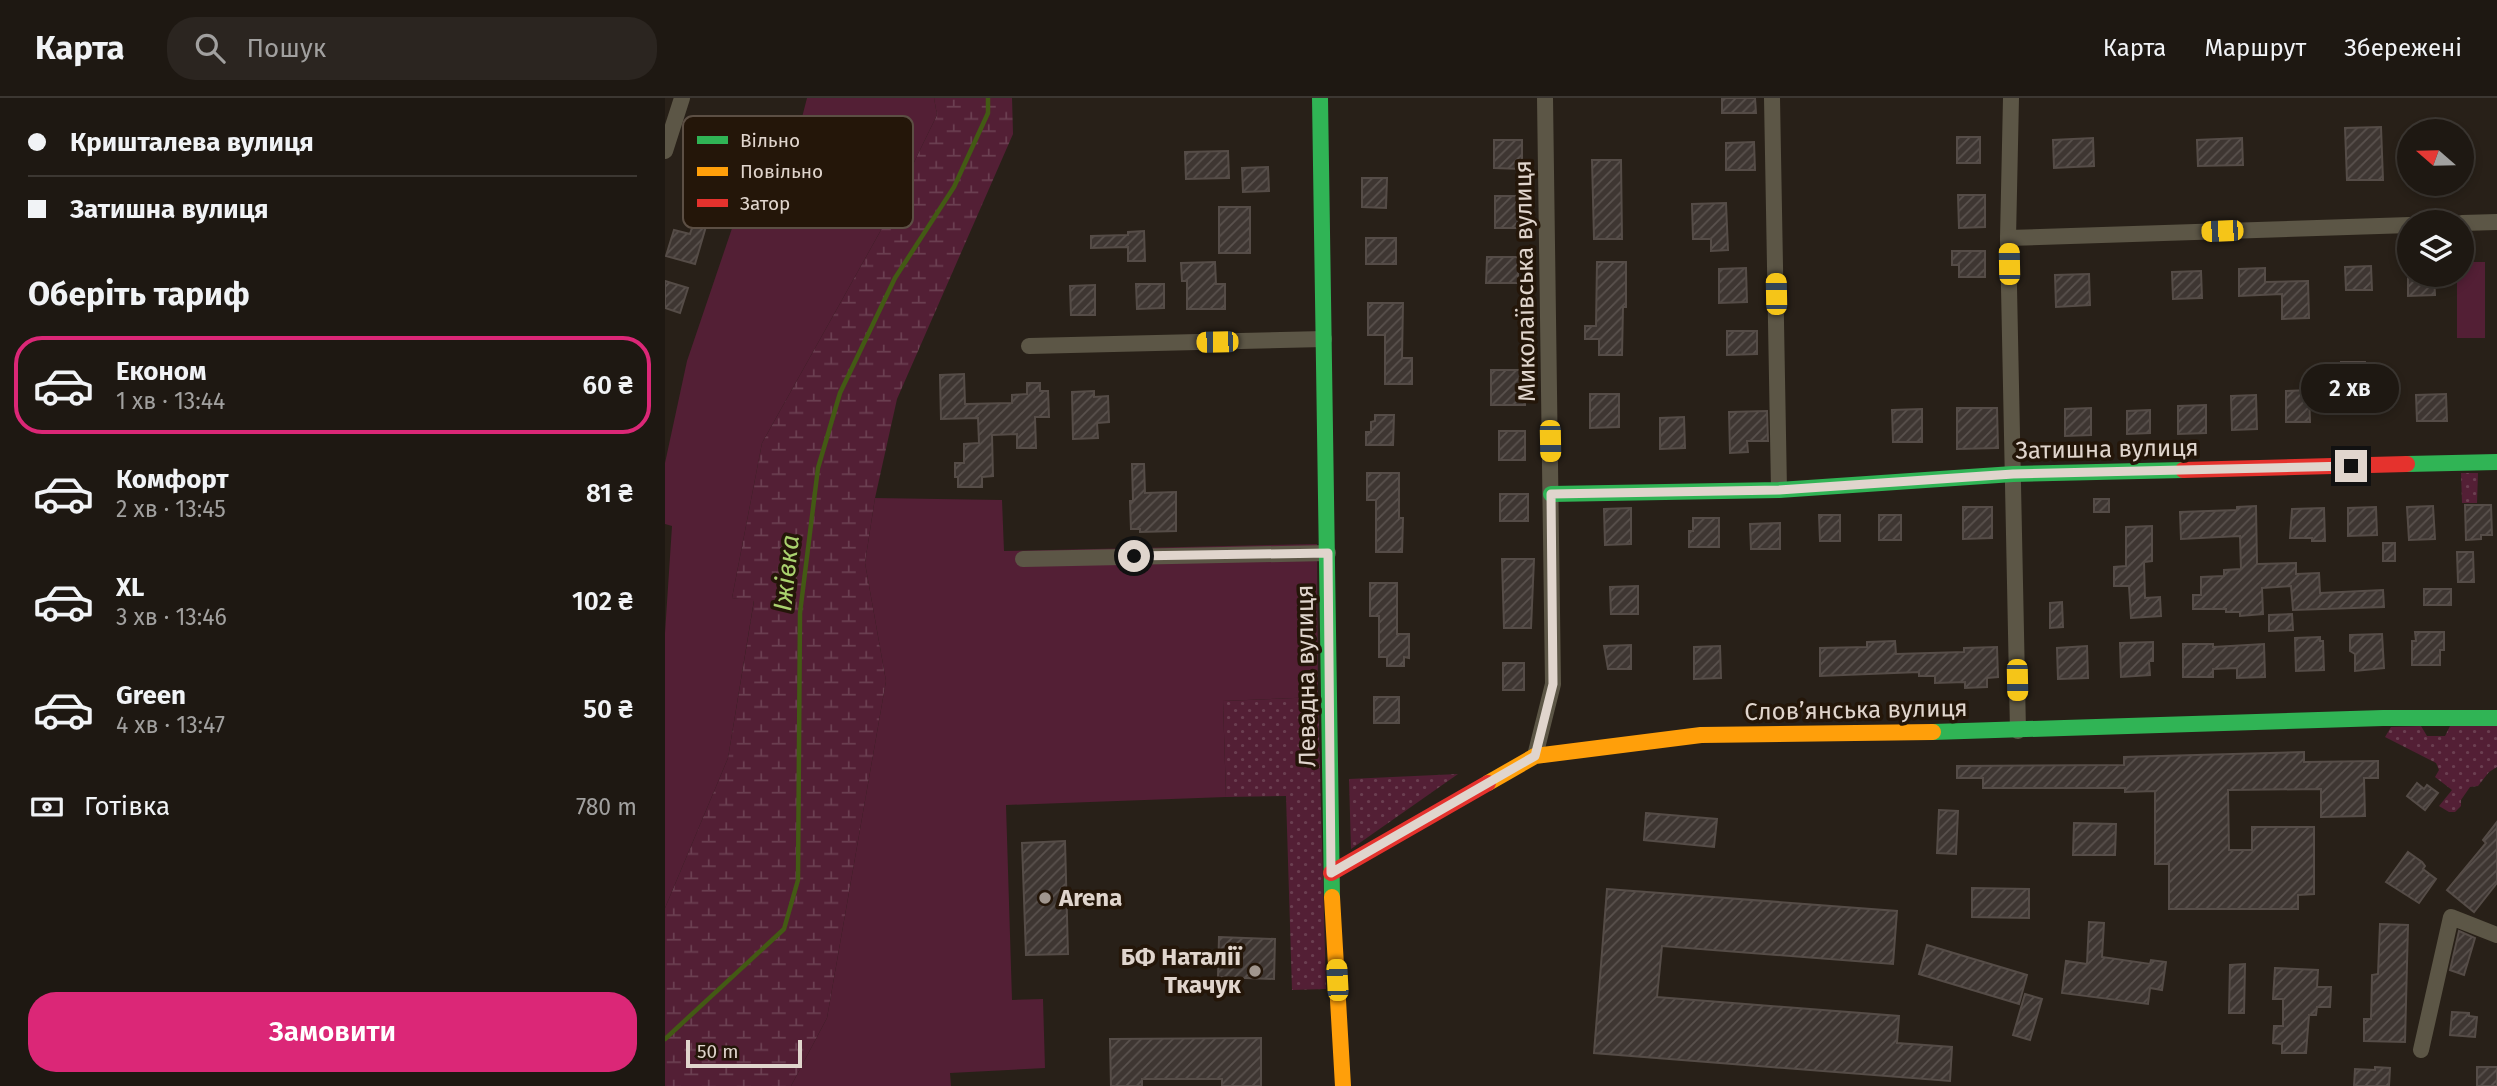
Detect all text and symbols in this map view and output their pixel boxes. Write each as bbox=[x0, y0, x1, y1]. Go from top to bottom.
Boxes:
search box bbox=[167, 17, 657, 80]
text: Карта bbox=[35, 28, 125, 68]
icon: search bbox=[191, 29, 229, 67]
text: Пошук bbox=[247, 33, 326, 64]
text: Карта bbox=[2103, 34, 2166, 62]
text: Маршрут bbox=[2204, 34, 2306, 62]
text: Збережені bbox=[2344, 34, 2462, 62]
legend bbox=[683, 116, 913, 228]
north arrow bbox=[2397, 119, 2475, 196]
map controls bbox=[2397, 119, 2474, 287]
text: Кришталева вулиця bbox=[70, 127, 314, 158]
text: Вільно bbox=[740, 129, 800, 152]
text: Повільно bbox=[740, 160, 823, 183]
street label: Миколаївська вулиця bbox=[1509, 160, 1541, 402]
text: Затор bbox=[740, 192, 790, 215]
text: Затишна вулиця bbox=[70, 194, 269, 225]
button: layers bbox=[2397, 210, 2474, 287]
car bbox=[2201, 220, 2244, 242]
car bbox=[1999, 243, 2020, 285]
car bbox=[1766, 273, 1787, 315]
text: Оберіть тариф bbox=[28, 275, 250, 313]
car bbox=[1196, 331, 1239, 353]
icon: car bbox=[32, 354, 95, 417]
text: Економ bbox=[116, 356, 206, 387]
callout: 2 хв bbox=[2302, 364, 2400, 414]
text: 60 ₴ bbox=[582, 370, 633, 401]
text: 2 хв bbox=[2329, 374, 2371, 402]
text: 1 хв · 13:44 bbox=[116, 387, 225, 415]
car bbox=[1540, 420, 1561, 462]
street label: Затишна вулиця bbox=[2015, 433, 2199, 465]
route end bbox=[2335, 450, 2367, 482]
icon: car bbox=[32, 462, 95, 525]
text: Комфорт bbox=[116, 464, 229, 495]
text: 81 ₴ bbox=[586, 478, 633, 509]
text: 2 хв · 13:45 bbox=[116, 495, 226, 523]
water label: Іжівка bbox=[767, 533, 806, 613]
route start bbox=[1118, 540, 1150, 572]
icon: car bbox=[32, 570, 95, 633]
text: XL bbox=[116, 572, 144, 603]
street label: Левадна вулиця bbox=[1290, 585, 1322, 767]
text: 102 ₴ bbox=[572, 586, 633, 617]
text: 3 хв · 13:46 bbox=[116, 603, 227, 631]
car bbox=[2007, 659, 2028, 701]
icon: car bbox=[32, 678, 95, 741]
text: Green bbox=[116, 680, 186, 711]
text: 50 ₴ bbox=[583, 694, 633, 725]
street label: Словʼянська вулиця bbox=[1744, 694, 1968, 726]
text: 4 хв · 13:47 bbox=[116, 711, 225, 739]
icon: cash bbox=[28, 788, 66, 826]
text: Готівка bbox=[84, 791, 170, 822]
text: 780 m bbox=[576, 793, 637, 821]
place label: Arena bbox=[1058, 884, 1122, 912]
marker: Arena bbox=[1037, 890, 1053, 906]
place label: БФ Наталії Ткачук bbox=[1121, 943, 1243, 999]
car bbox=[1326, 958, 1349, 1002]
marker: БФ Наталії Ткачук bbox=[1247, 963, 1263, 979]
button: Замовити bbox=[28, 992, 637, 1072]
scale bar bbox=[686, 1037, 801, 1069]
text: 50 m bbox=[697, 1040, 738, 1063]

